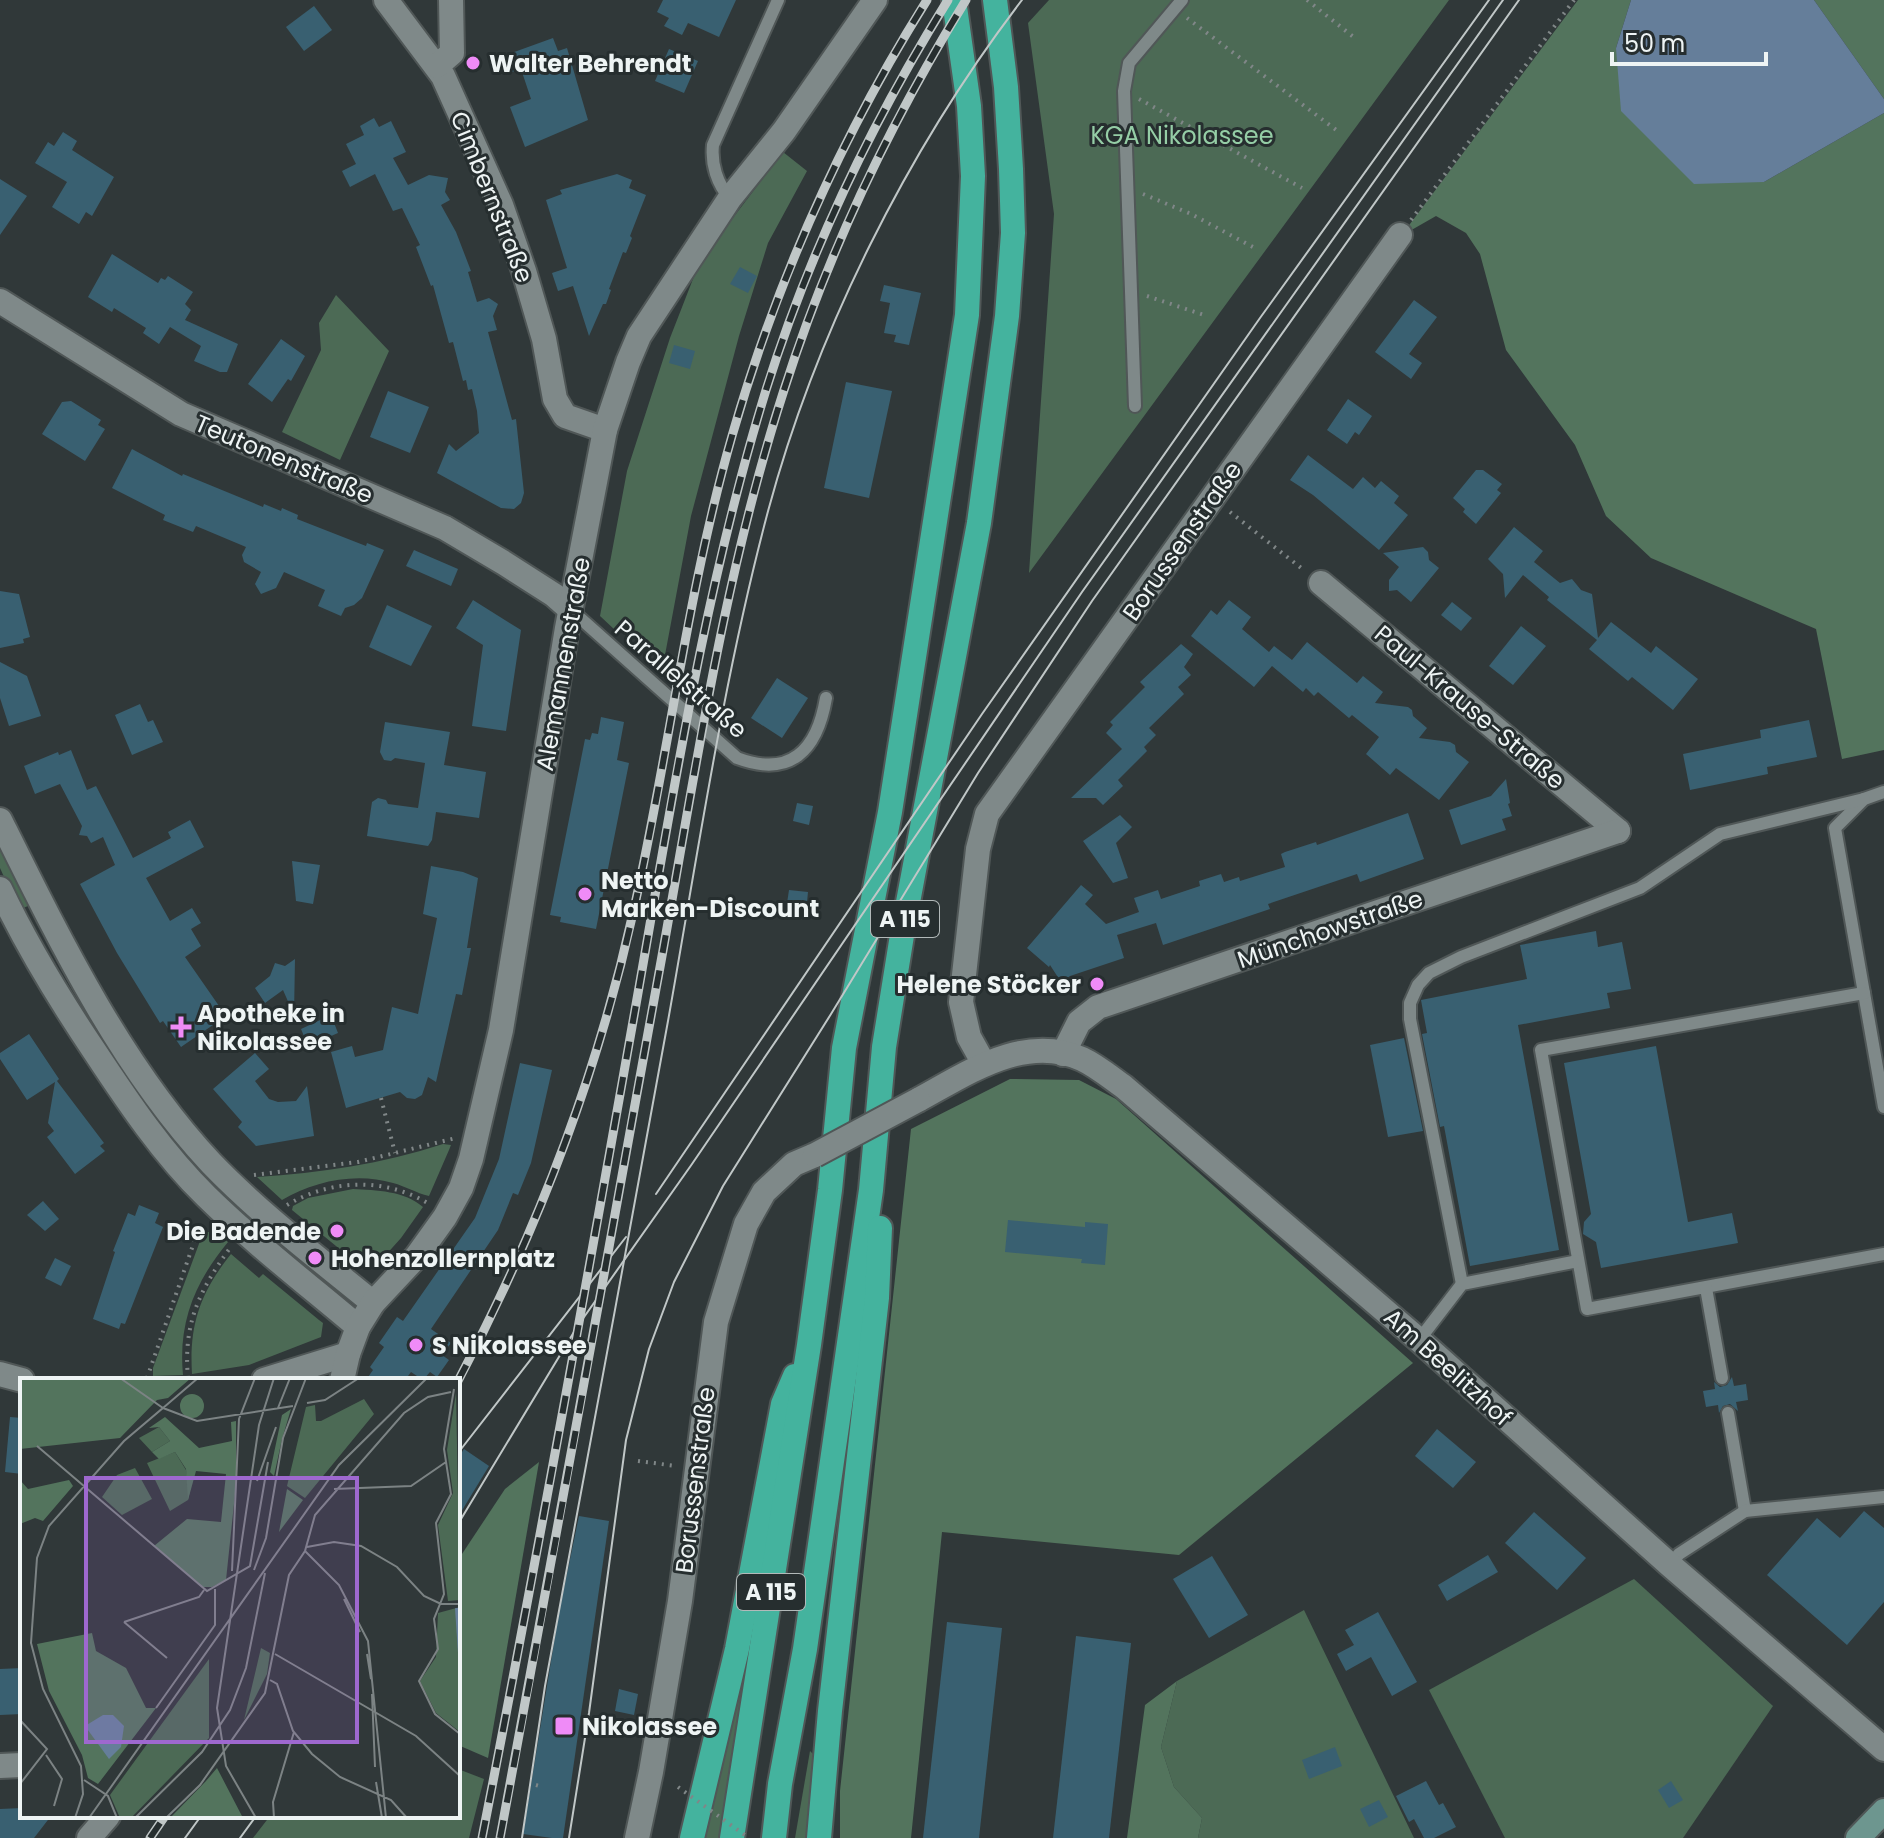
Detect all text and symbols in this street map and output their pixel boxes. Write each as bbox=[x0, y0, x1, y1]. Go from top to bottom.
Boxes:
scale bar bbox=[1612, 16, 1766, 66]
text: 50 m bbox=[1624, 27, 1685, 60]
place label: Walter Behrendt bbox=[489, 47, 692, 80]
marker: Walter Behrendt bbox=[464, 54, 482, 72]
street label: Cimbernstraße bbox=[443, 106, 541, 288]
park label: KGA Nikolassee bbox=[1090, 119, 1274, 152]
street label: Teutonenstraße bbox=[190, 407, 378, 511]
street label: Borussenstraße bbox=[1115, 455, 1249, 627]
street label: Alemannenstraße bbox=[528, 555, 598, 773]
street label: Parallelstraße bbox=[608, 612, 754, 746]
street label: Paul-Krause-Straße bbox=[1368, 617, 1572, 797]
place label: Netto Marken-Discount bbox=[601, 864, 819, 925]
street label: Münchowstraße bbox=[1233, 882, 1427, 976]
marker: Netto Marken-Discount bbox=[576, 885, 594, 903]
road number: A 115 bbox=[871, 901, 939, 937]
place label: Helene Stöcker bbox=[897, 968, 1081, 1001]
marker: Helene Stöcker bbox=[1088, 975, 1106, 993]
place label: Apotheke in Nikolassee bbox=[197, 997, 345, 1058]
marker: Apotheke in Nikolassee bbox=[172, 1018, 190, 1036]
place label: Die Badende bbox=[166, 1215, 321, 1248]
marker: Die Badende bbox=[328, 1222, 346, 1240]
place label: Hohenzollernplatz bbox=[331, 1242, 555, 1275]
marker: Hohenzollernplatz bbox=[306, 1249, 324, 1267]
street label: Am Beelitzhof bbox=[1377, 1301, 1519, 1433]
place label: S Nikolassee bbox=[432, 1329, 587, 1362]
marker: S Nikolassee bbox=[407, 1336, 425, 1354]
inset map bbox=[20, 1378, 460, 1818]
street label: Borussenstraße bbox=[667, 1385, 723, 1575]
road number: A 115 bbox=[737, 1574, 805, 1610]
place label: Nikolassee bbox=[582, 1710, 717, 1743]
marker: Nikolassee bbox=[553, 1715, 575, 1737]

